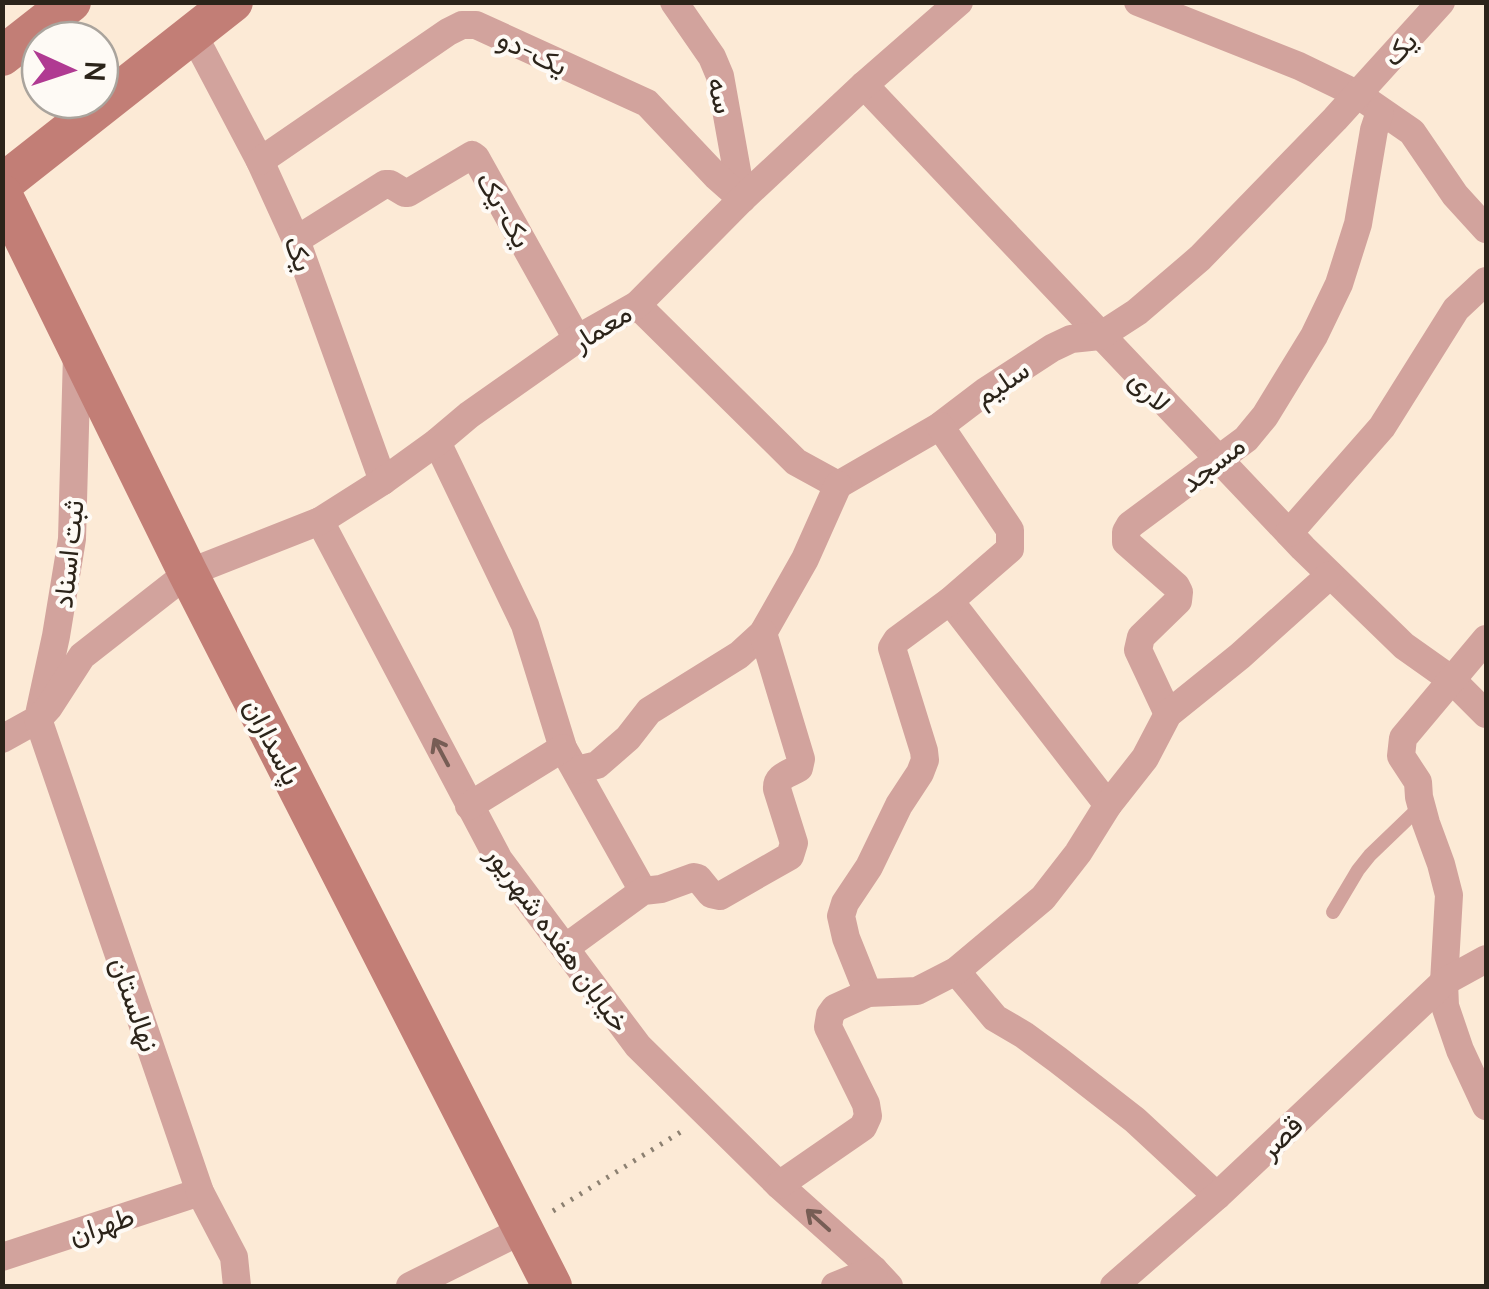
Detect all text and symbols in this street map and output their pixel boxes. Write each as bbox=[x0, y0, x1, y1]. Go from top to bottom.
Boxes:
street label: یک-دو bbox=[492, 18, 574, 84]
north arrow bbox=[20, 20, 120, 120]
street label: یک bbox=[1373, 22, 1425, 74]
text: N bbox=[76, 60, 115, 82]
street label: سه bbox=[699, 73, 745, 117]
street label: یک-یک bbox=[468, 164, 542, 254]
street label: یک bbox=[276, 230, 324, 276]
street label: معمار bbox=[563, 293, 638, 360]
street label: سلیم bbox=[966, 350, 1037, 415]
street label: لاری bbox=[1122, 360, 1180, 420]
street label: مسجد bbox=[1172, 426, 1252, 500]
street label: ثبت اسناد bbox=[42, 498, 92, 610]
street label: پاسداران bbox=[235, 691, 312, 791]
one-way arrow bbox=[431, 738, 450, 768]
street label: خیابان هفده شهریور bbox=[478, 836, 640, 1039]
street label: نهالستان bbox=[102, 951, 170, 1057]
street label: قصر bbox=[1249, 1106, 1310, 1167]
street label: طهران bbox=[63, 1196, 139, 1252]
one-way arrow bbox=[806, 1209, 831, 1232]

